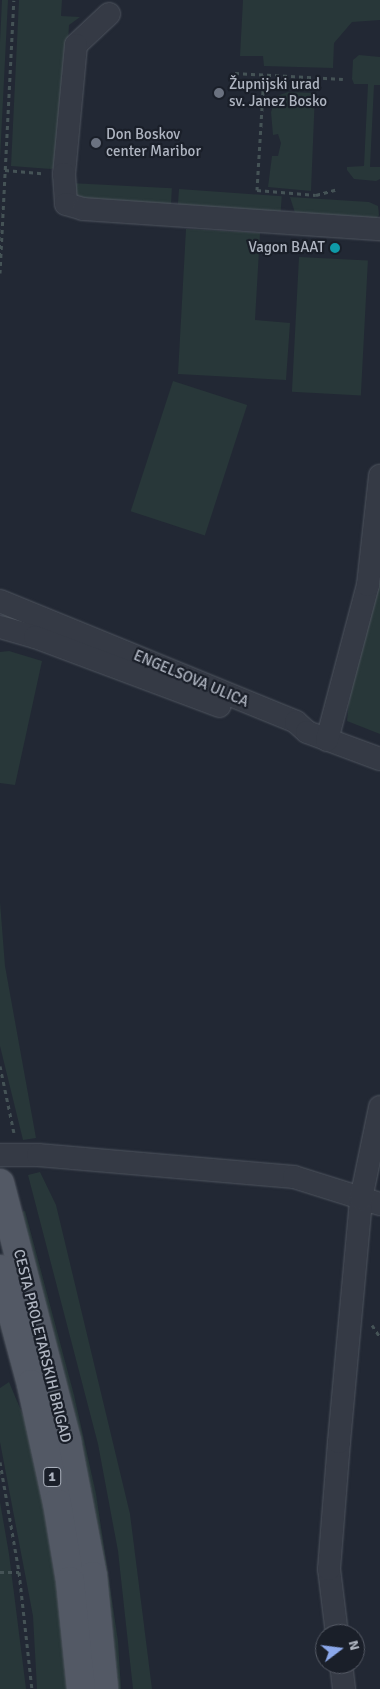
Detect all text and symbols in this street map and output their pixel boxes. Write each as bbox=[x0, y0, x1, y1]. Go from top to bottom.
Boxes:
place label: Župnijski urad sv. Janez Bosko bbox=[229, 75, 327, 110]
marker: Župnijski urad sv. Janez Bosko bbox=[213, 87, 225, 99]
place label: Don Boskov center Maribor bbox=[106, 125, 201, 160]
marker: Don Boskov center Maribor bbox=[90, 137, 102, 149]
place label: Vagon BAAT bbox=[248, 239, 325, 257]
marker: Vagon BAAT bbox=[329, 242, 341, 254]
street label: ENGELSOVA ULICA bbox=[131, 647, 251, 711]
street label: CESTA PROLETARSKIH BRIGAD bbox=[9, 1248, 75, 1444]
road number: 1 bbox=[42, 1465, 62, 1488]
north arrow bbox=[315, 1624, 365, 1674]
text: N bbox=[345, 1638, 363, 1652]

